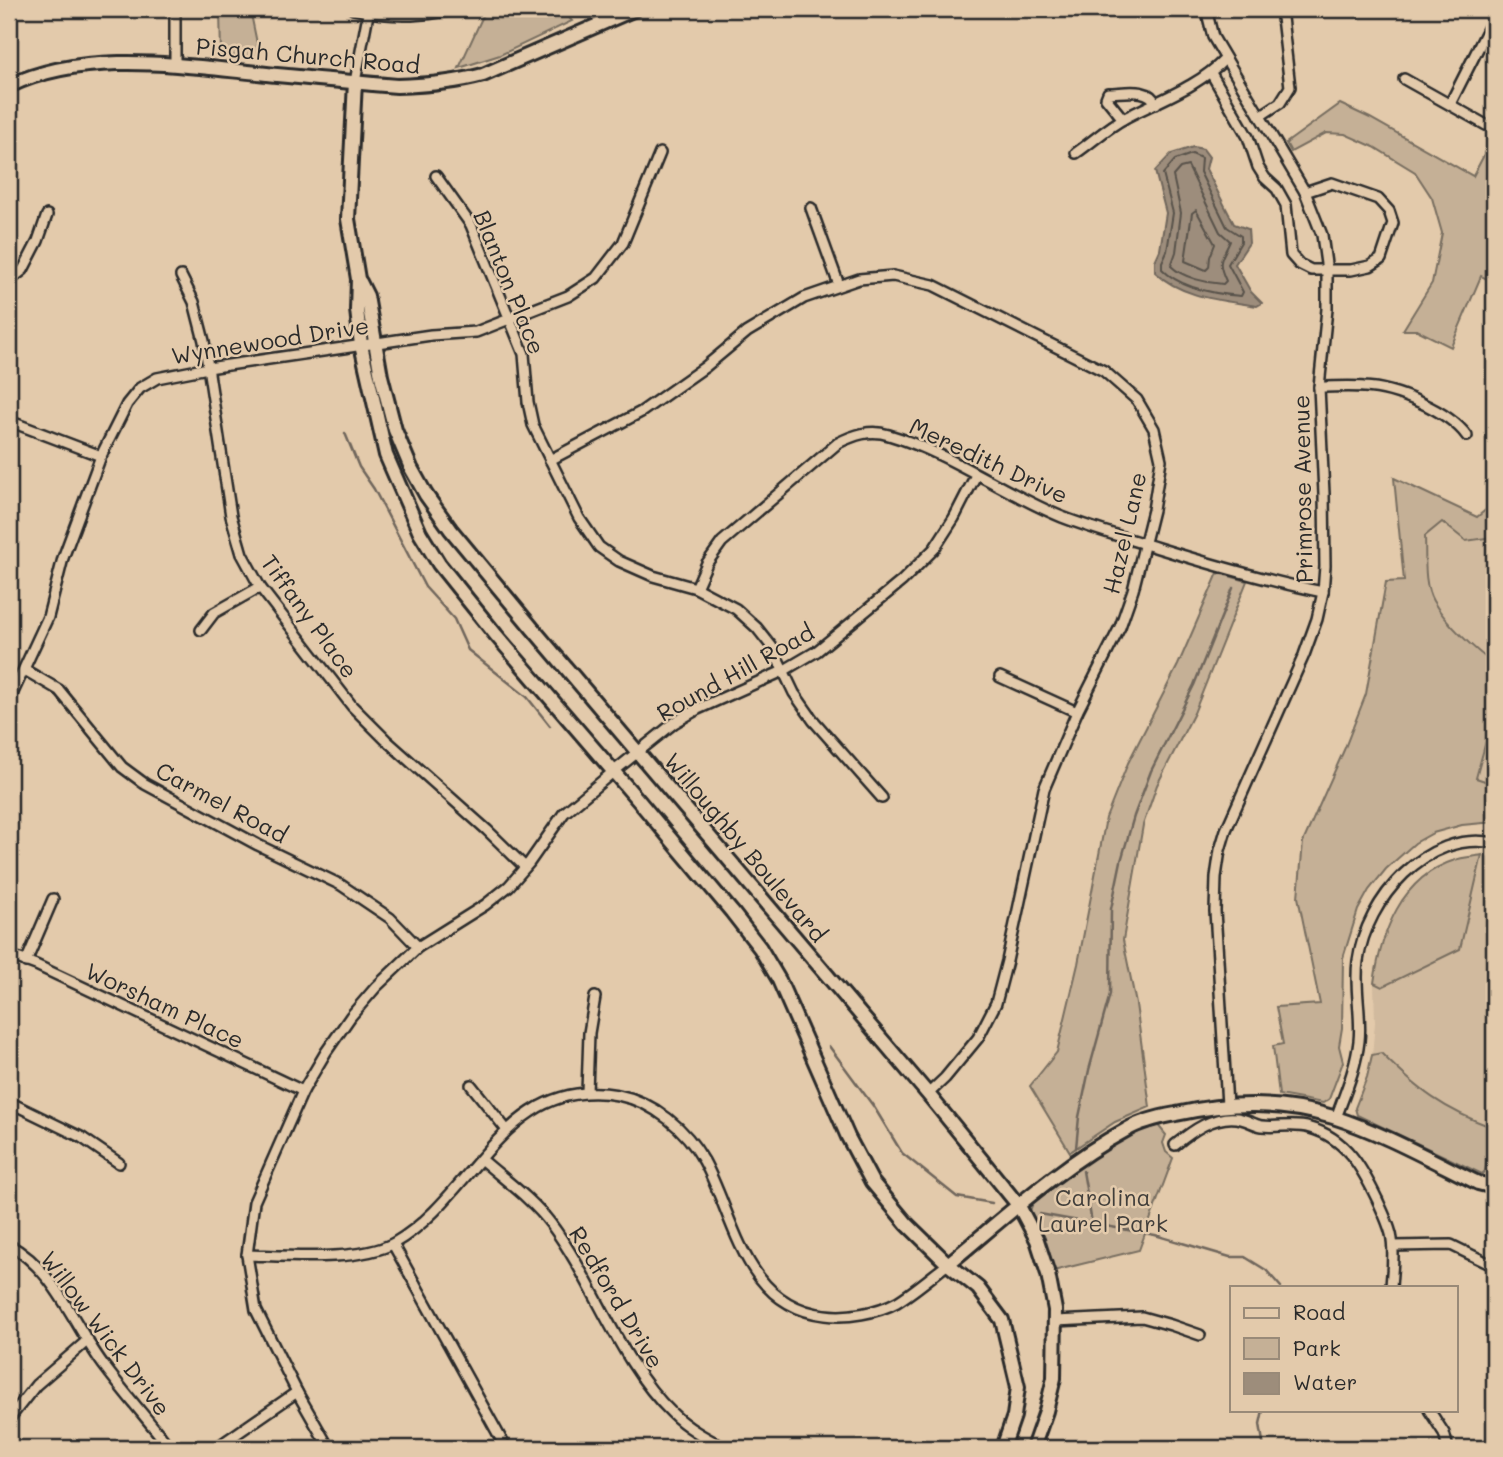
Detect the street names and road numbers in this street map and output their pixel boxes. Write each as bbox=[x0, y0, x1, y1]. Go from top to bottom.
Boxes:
street label: Pisgah Church Road bbox=[195, 30, 421, 80]
street label: Blanton Place bbox=[467, 205, 553, 359]
street label: Wynnewood Drive bbox=[169, 310, 371, 370]
street label: Primrose Avenue bbox=[1285, 394, 1319, 584]
street label: Meredith Drive bbox=[905, 410, 1073, 510]
street label: Hazel Lane bbox=[1095, 469, 1153, 597]
street label: Tiffany Place bbox=[255, 548, 365, 684]
street label: Round Hill Road bbox=[651, 616, 819, 728]
street label: Willoughby Boulevard bbox=[658, 746, 834, 948]
street label: Carmel Road bbox=[151, 755, 293, 849]
street label: Worsham Place bbox=[81, 955, 249, 1055]
street label: Redford Drive bbox=[563, 1221, 671, 1373]
street label: Willow Wick Drive bbox=[34, 1245, 178, 1421]

